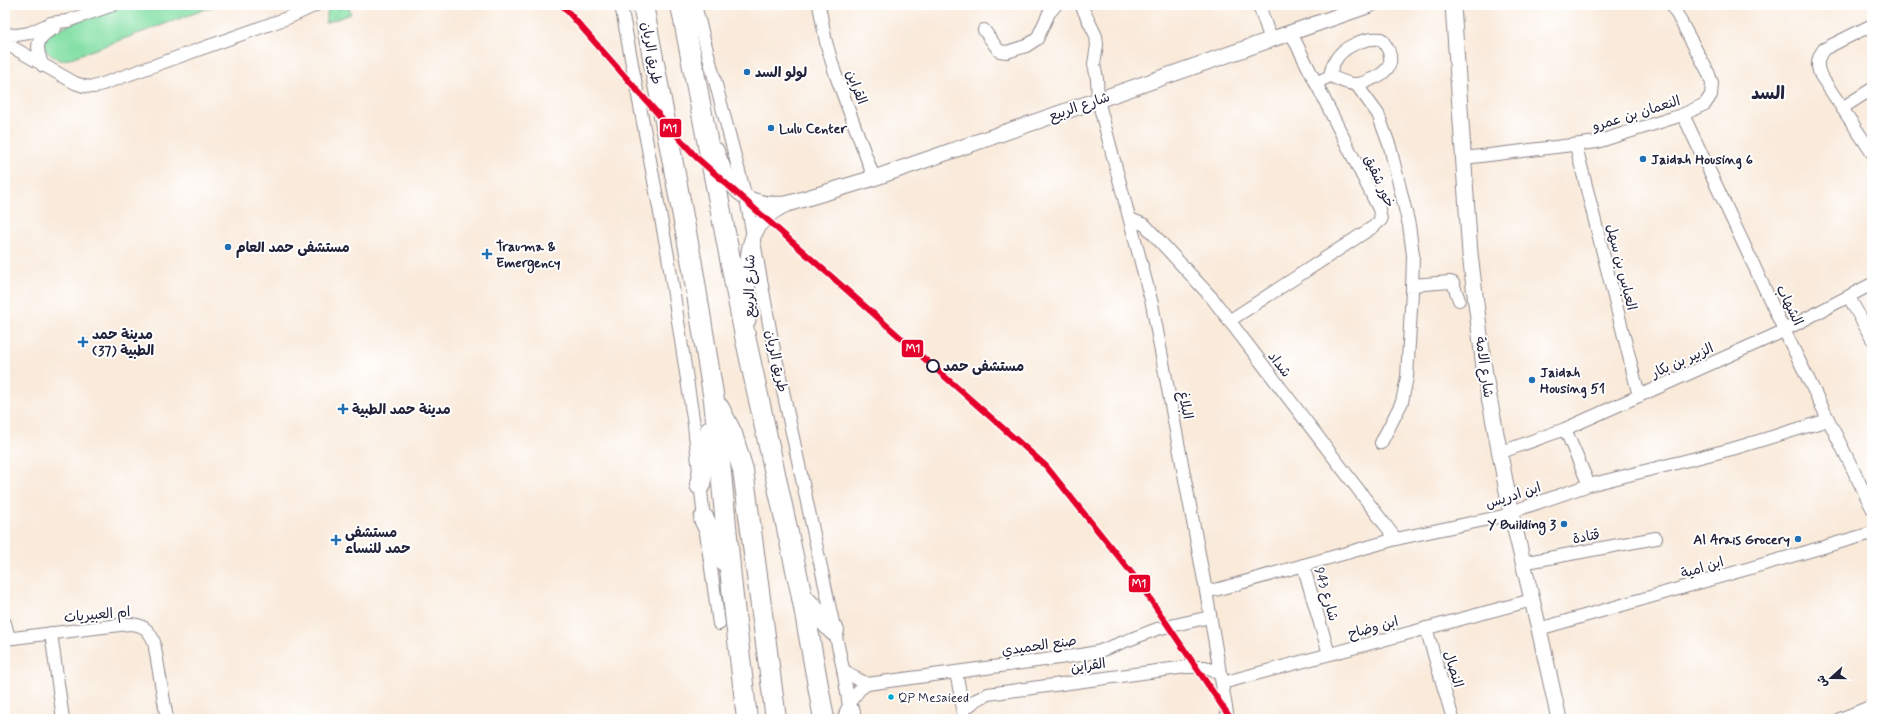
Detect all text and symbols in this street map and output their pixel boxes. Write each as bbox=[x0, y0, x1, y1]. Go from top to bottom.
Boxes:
street label: طريق الريان bbox=[637, 20, 665, 86]
place label: لولو السد bbox=[755, 64, 807, 82]
marker: لولو السد bbox=[742, 67, 752, 77]
street label: القراين bbox=[841, 68, 871, 107]
district label: السد bbox=[1751, 82, 1785, 106]
street label: شارع الربيع bbox=[1046, 88, 1113, 127]
street label: النعمان بن عمرو bbox=[1589, 92, 1682, 136]
line badge: M1 bbox=[659, 118, 682, 138]
place label: Lulu Center bbox=[779, 120, 847, 138]
text: M1 bbox=[663, 122, 677, 136]
marker: Lulu Center bbox=[766, 123, 776, 133]
place label: Jaidah Housing 6 bbox=[1651, 151, 1753, 170]
street label: خور شقيق bbox=[1360, 152, 1399, 211]
marker: Jaidah Housing 6 bbox=[1638, 154, 1648, 164]
street label: العباس بن سهل bbox=[1602, 222, 1640, 312]
place label: Trauma & Emergency bbox=[496, 238, 561, 274]
place label: مستشفى حمد العام bbox=[236, 239, 350, 258]
marker: مستشفى حمد العام bbox=[223, 242, 233, 252]
marker: Trauma & Emergency bbox=[481, 248, 493, 260]
street label: شارع الربيع bbox=[740, 254, 761, 318]
street label: الشهاب bbox=[1772, 282, 1807, 329]
place label: مدينة حمد الطبية (37) bbox=[92, 326, 155, 360]
street label: طريق الريان bbox=[761, 328, 791, 394]
street label: شارع الامة bbox=[1471, 335, 1497, 399]
marker: مدينة حمد الطبية (37) bbox=[77, 336, 89, 348]
line badge: M1 bbox=[901, 339, 924, 358]
street label: الزبير بن بكار bbox=[1648, 339, 1716, 383]
text: M1 bbox=[906, 342, 920, 356]
street label: شداد bbox=[1264, 348, 1295, 381]
place label: مستشفى حمد bbox=[943, 358, 1024, 376]
marker: مستشفى حمد bbox=[926, 359, 940, 373]
place label: Jaidah Housing 51 bbox=[1540, 364, 1605, 399]
marker: Jaidah Housing 51 bbox=[1527, 375, 1537, 385]
street label: البلاغ bbox=[1173, 389, 1197, 421]
place label: مدينة حمد الطبية bbox=[352, 401, 451, 419]
marker: مدينة حمد الطبية bbox=[337, 403, 349, 415]
street label: ابن ادريس bbox=[1483, 479, 1543, 513]
place label: Y Building 3 bbox=[1487, 516, 1557, 536]
marker: Y Building 3 bbox=[1559, 519, 1569, 529]
place label: مستشفى حمد للنساء bbox=[345, 524, 410, 558]
street label: قتادة bbox=[1571, 526, 1601, 548]
place label: Al Arais Grocery bbox=[1693, 531, 1791, 549]
marker: مستشفى حمد للنساء bbox=[330, 534, 342, 546]
marker: Al Arais Grocery bbox=[1793, 534, 1803, 544]
street label: ابن امية bbox=[1679, 553, 1726, 583]
street label: شارع 943 bbox=[1310, 565, 1342, 623]
line badge: M1 bbox=[1128, 574, 1151, 593]
text: M1 bbox=[1132, 577, 1146, 591]
street label: ام العبيريات bbox=[63, 603, 131, 628]
street label: ابن وضاح bbox=[1346, 613, 1400, 643]
street label: صنع الحميدي bbox=[1000, 632, 1078, 661]
street label: النصال bbox=[1439, 649, 1467, 690]
street label: القراين bbox=[1069, 655, 1107, 677]
north arrow bbox=[1811, 658, 1851, 698]
text: ش bbox=[1814, 673, 1831, 689]
place label: QP Mesaieed bbox=[898, 690, 969, 707]
marker: QP Mesaieed bbox=[886, 692, 896, 702]

